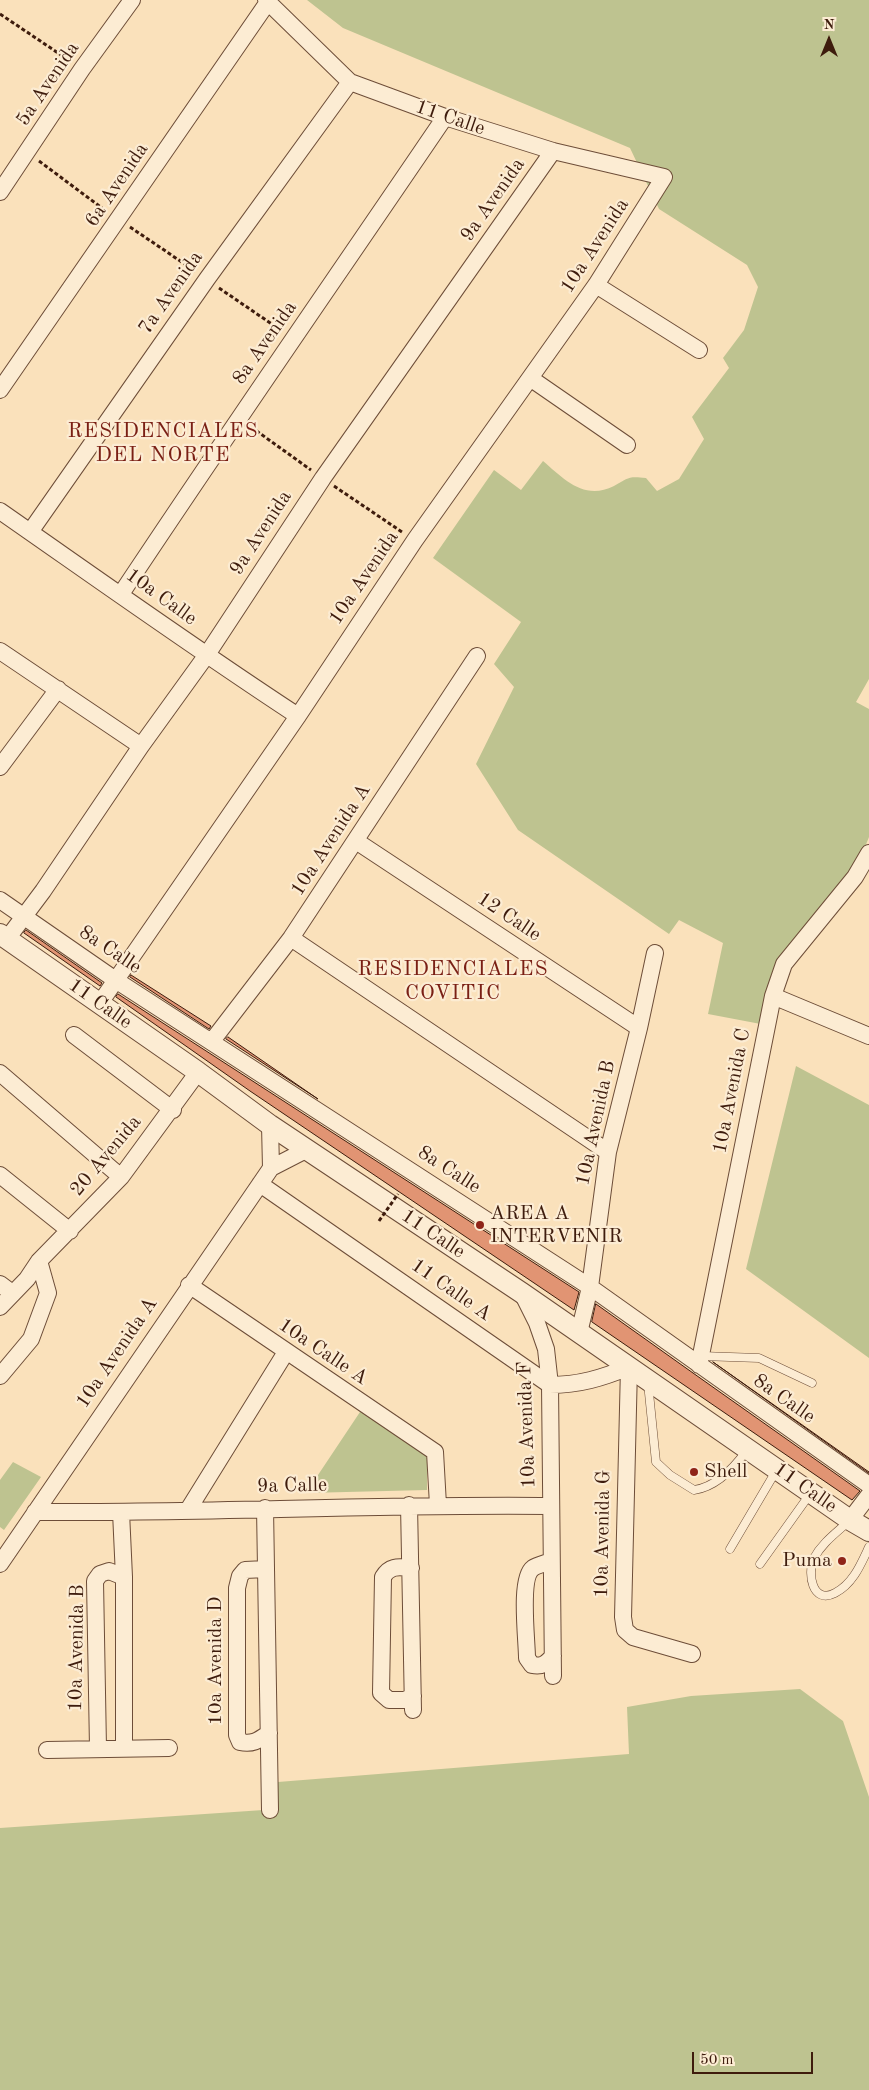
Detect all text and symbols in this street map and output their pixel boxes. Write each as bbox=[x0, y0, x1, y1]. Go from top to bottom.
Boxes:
north arrow bbox=[804, 15, 854, 65]
text: N bbox=[824, 18, 834, 32]
street label: 5a Avenida bbox=[11, 37, 85, 131]
street label: 11 Calle bbox=[412, 95, 488, 141]
street label: 6a Avenida bbox=[80, 138, 154, 232]
street label: 9a Avenida bbox=[456, 154, 530, 246]
street label: 10a Avenida bbox=[556, 194, 634, 298]
street label: 7a Avenida bbox=[134, 247, 208, 339]
street label: 8a Avenida bbox=[228, 297, 302, 389]
district label: RESIDENCIALES DEL NORTE bbox=[66, 418, 260, 468]
street label: 9a Avenida bbox=[225, 486, 297, 580]
street label: 10a Avenida bbox=[324, 527, 404, 629]
street label: 10a Calle bbox=[121, 563, 201, 631]
street label: 10a Avenida A bbox=[286, 779, 376, 901]
street label: 12 Calle bbox=[472, 887, 546, 947]
street label: 8a Calle bbox=[74, 920, 146, 980]
district label: RESIDENCIALES COVITIC bbox=[356, 956, 550, 1006]
street label: 11 Calle bbox=[64, 973, 136, 1035]
street label: 10a Avenida C bbox=[708, 1026, 756, 1156]
street label: 10a Avenida B bbox=[571, 1058, 621, 1188]
street label: 20 Avenida bbox=[65, 1111, 147, 1201]
street label: 8a Calle bbox=[413, 1141, 485, 1199]
place label: AREA A INTERVENIR bbox=[490, 1202, 623, 1249]
street label: 11 Calle bbox=[396, 1204, 470, 1264]
marker: AREA A INTERVENIR bbox=[474, 1219, 486, 1231]
street label: 11 Calle A bbox=[406, 1254, 496, 1326]
street label: 10a Avenida A bbox=[71, 1293, 163, 1413]
street label: 10a Calle A bbox=[274, 1313, 372, 1391]
street label: 10a Avenida F bbox=[513, 1361, 541, 1489]
street label: 8a Calle bbox=[748, 1369, 820, 1429]
street label: 11 Calle bbox=[769, 1457, 841, 1519]
place label: Shell bbox=[704, 1460, 747, 1484]
marker: Shell bbox=[688, 1466, 700, 1478]
street label: 10a Avenida G bbox=[590, 1470, 616, 1598]
street label: 9a Calle bbox=[257, 1473, 327, 1499]
place label: Puma bbox=[782, 1549, 832, 1573]
marker: Puma bbox=[836, 1555, 848, 1567]
street label: 10a Avenida B bbox=[64, 1584, 90, 1712]
street label: 10a Avenida D bbox=[204, 1596, 228, 1726]
scale bar bbox=[694, 2042, 815, 2074]
text: 50 m bbox=[700, 2053, 734, 2068]

